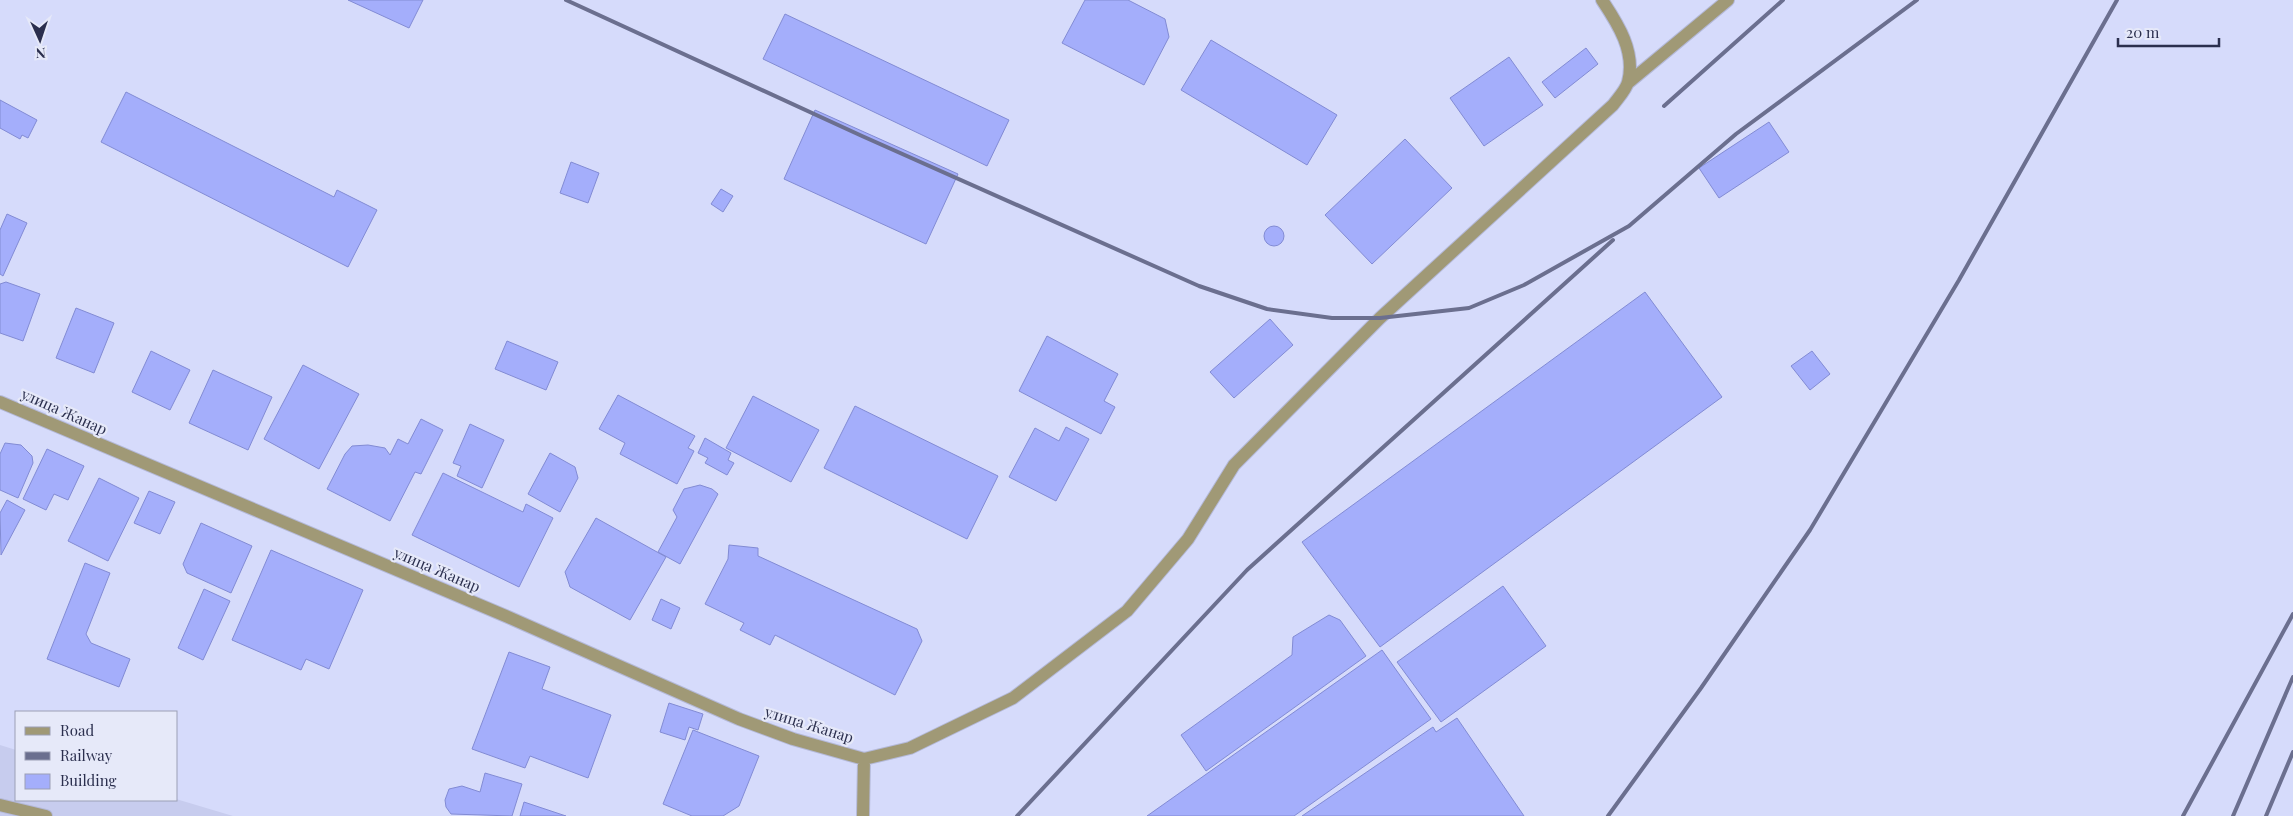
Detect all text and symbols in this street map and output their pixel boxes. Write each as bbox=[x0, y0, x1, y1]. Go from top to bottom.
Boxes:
north arrow bbox=[15, 15, 65, 65]
scale bar bbox=[2118, 15, 2219, 47]
text: 20 m bbox=[2126, 22, 2160, 42]
text: N bbox=[35, 44, 46, 63]
street label: улица Жанар bbox=[17, 383, 111, 439]
street label: улица Жанар bbox=[390, 542, 484, 596]
street label: улица Жанар bbox=[762, 701, 856, 747]
legend bbox=[15, 711, 178, 801]
text: Road bbox=[60, 720, 94, 740]
text: Railway bbox=[60, 745, 113, 765]
text: Building bbox=[60, 770, 117, 790]

